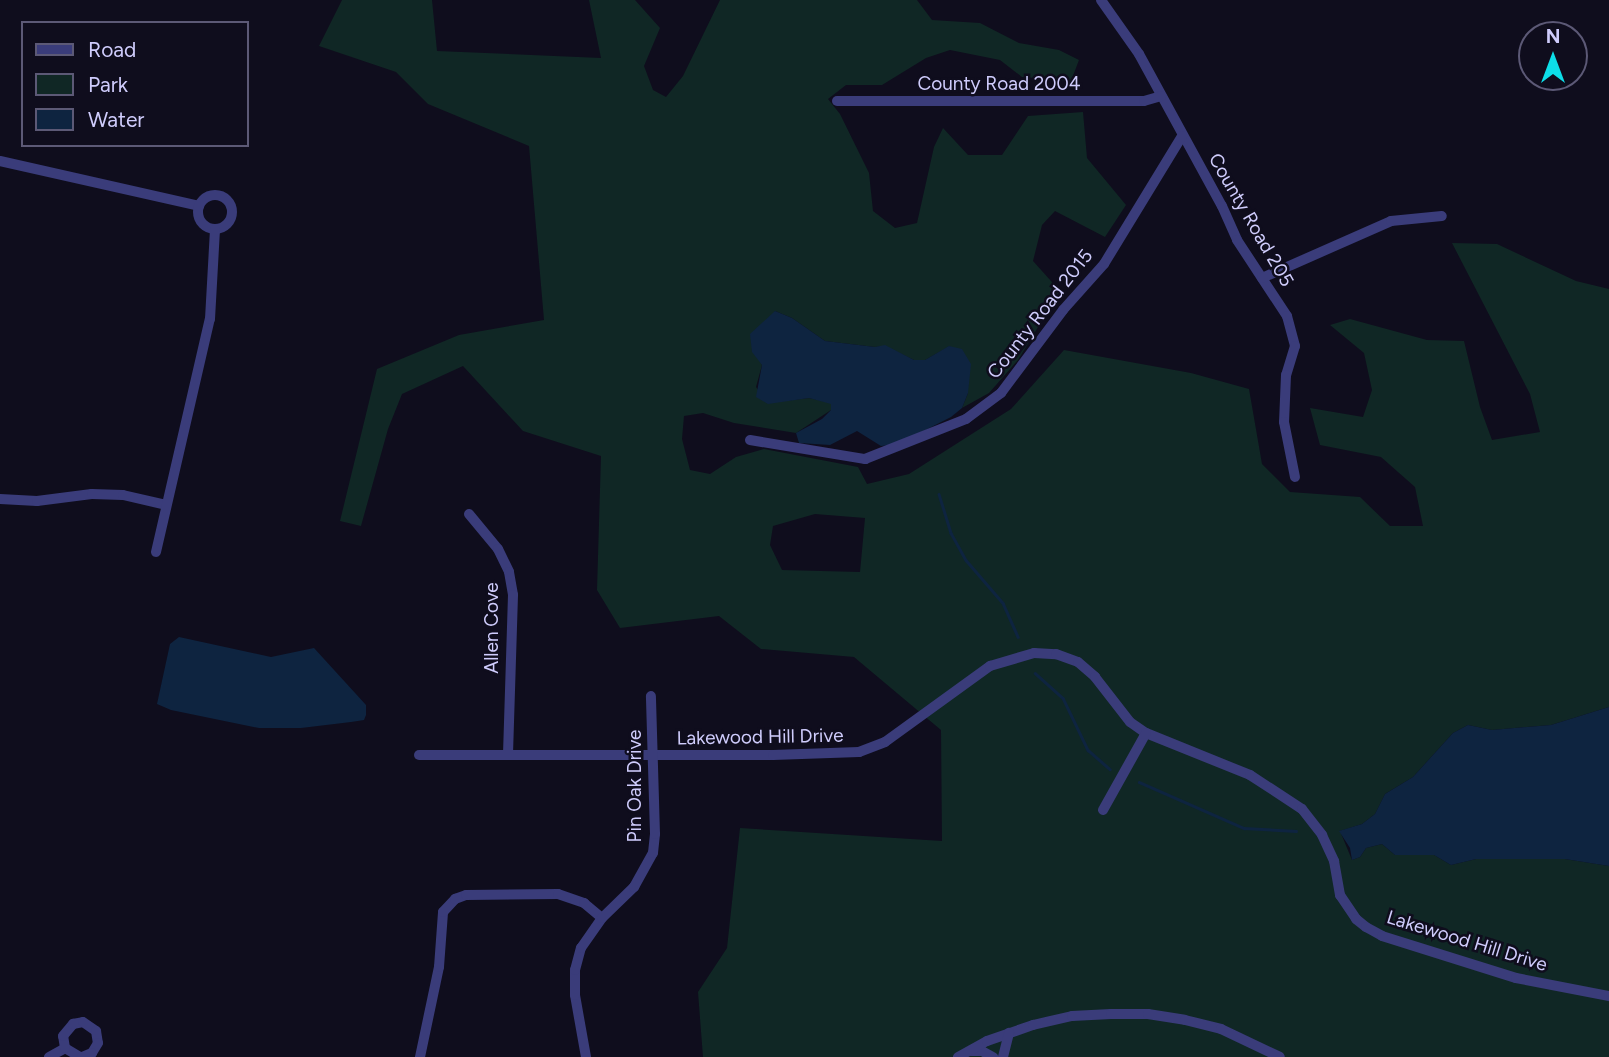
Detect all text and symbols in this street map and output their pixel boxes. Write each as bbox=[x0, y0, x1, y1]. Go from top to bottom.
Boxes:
legend bbox=[21, 21, 248, 147]
north arrow bbox=[1518, 21, 1588, 91]
text: N bbox=[1546, 25, 1560, 48]
text: Road bbox=[88, 37, 136, 62]
text: Park bbox=[88, 72, 128, 97]
street label: County Road 2004 bbox=[917, 73, 1081, 95]
text: Water bbox=[88, 107, 144, 132]
street label: County Road 205 bbox=[1204, 149, 1298, 291]
street label: County Road 2015 bbox=[982, 245, 1098, 383]
street label: Allen Cove bbox=[481, 582, 503, 674]
street label: Lakewood Hill Drive bbox=[676, 724, 844, 750]
street label: Pin Oak Drive bbox=[624, 730, 646, 842]
street label: Lakewood Hill Drive bbox=[1384, 906, 1550, 976]

